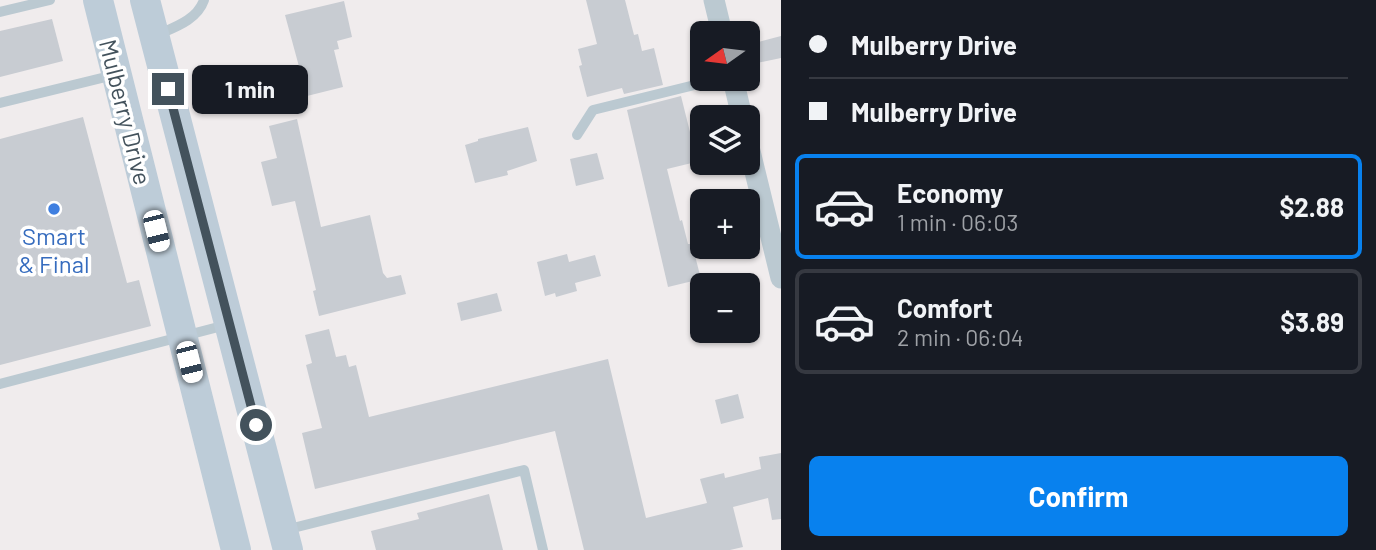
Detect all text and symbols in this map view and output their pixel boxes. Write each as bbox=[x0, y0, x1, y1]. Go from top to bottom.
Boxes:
north arrow bbox=[690, 21, 760, 91]
map controls bbox=[690, 21, 760, 343]
text: Mulberry Drive bbox=[851, 29, 1017, 60]
street label: Mulberry Drive bbox=[94, 36, 158, 188]
callout: 1 min bbox=[192, 64, 308, 114]
route end bbox=[152, 73, 184, 105]
text: 1 min bbox=[225, 75, 275, 103]
text: Mulberry Drive bbox=[851, 96, 1017, 127]
button: layers bbox=[690, 105, 760, 175]
icon: car bbox=[813, 175, 876, 238]
text: Economy bbox=[897, 177, 1003, 208]
button: + bbox=[690, 189, 760, 259]
text: $2.88 bbox=[1279, 191, 1344, 222]
marker: Smart & Final bbox=[46, 201, 62, 217]
car bbox=[141, 208, 172, 254]
text: 1 min · 06:03 bbox=[897, 208, 1018, 236]
place label: Smart & Final bbox=[18, 221, 90, 278]
button: − bbox=[690, 273, 760, 343]
icon: car bbox=[813, 290, 876, 353]
text: Comfort bbox=[897, 292, 993, 323]
text: $3.89 bbox=[1280, 306, 1344, 337]
text: 2 min · 06:04 bbox=[897, 323, 1024, 351]
car bbox=[174, 339, 205, 385]
route start bbox=[240, 409, 272, 441]
button: Confirm bbox=[809, 456, 1348, 536]

